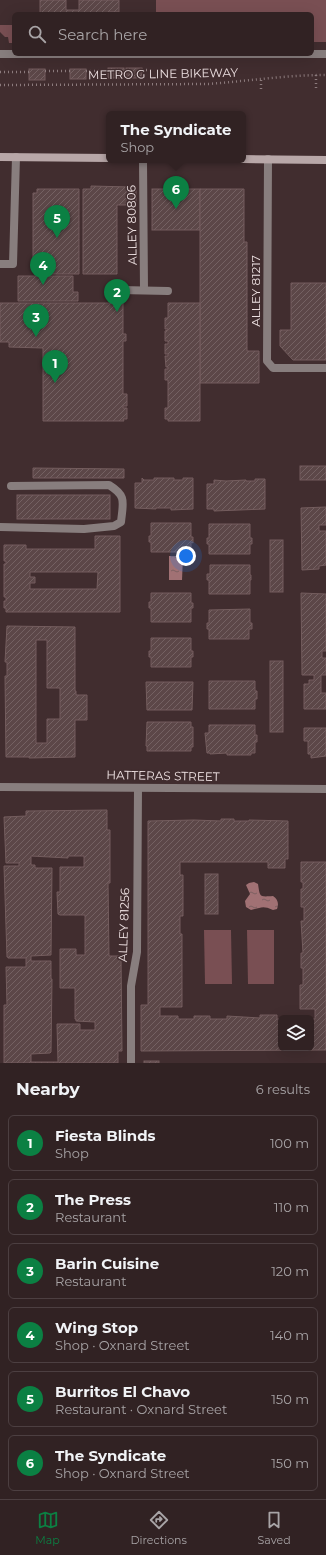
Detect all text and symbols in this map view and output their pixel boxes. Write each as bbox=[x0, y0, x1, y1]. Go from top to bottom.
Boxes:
search box bbox=[12, 12, 314, 56]
icon: search bbox=[26, 23, 48, 45]
text: Search here bbox=[58, 25, 147, 44]
street label: METRO G LINE BIKEWAY bbox=[88, 65, 238, 82]
popup bbox=[106, 111, 246, 163]
text: The Syndicate bbox=[120, 120, 232, 139]
text: Shop bbox=[120, 139, 154, 155]
pin: 6 bbox=[163, 176, 189, 209]
street label: ALLEY 80806 bbox=[123, 185, 140, 265]
pin: 5 bbox=[44, 205, 70, 238]
pin: 4 bbox=[30, 252, 56, 285]
street label: ALLEY 81217 bbox=[248, 255, 263, 327]
pin: 2 bbox=[104, 279, 130, 312]
pin: 3 bbox=[23, 304, 49, 337]
pin: 1 bbox=[42, 350, 68, 383]
your location bbox=[176, 546, 196, 566]
street label: HATTERAS STREET bbox=[106, 767, 220, 784]
street label: ALLEY 81256 bbox=[115, 888, 132, 962]
map controls bbox=[278, 1015, 314, 1051]
button: layers bbox=[278, 1015, 314, 1051]
text: Nearby bbox=[16, 1079, 80, 1099]
text: 6 results bbox=[256, 1081, 310, 1097]
text: Fiesta Blinds bbox=[55, 1126, 156, 1145]
text: 1 bbox=[27, 1135, 33, 1151]
text: 100 m bbox=[270, 1135, 309, 1151]
text: Shop bbox=[55, 1145, 89, 1161]
text: The Press bbox=[55, 1190, 131, 1209]
text: 2 bbox=[26, 1199, 34, 1215]
text: 110 m bbox=[274, 1199, 309, 1215]
text: Restaurant bbox=[55, 1209, 126, 1225]
text: Barin Cuisine bbox=[55, 1254, 159, 1273]
text: 3 bbox=[26, 1263, 34, 1279]
text: 120 m bbox=[271, 1263, 309, 1279]
text: Restaurant bbox=[55, 1273, 126, 1289]
text: Wing Stop bbox=[55, 1318, 138, 1337]
text: 4 bbox=[26, 1327, 34, 1343]
text: 140 m bbox=[270, 1327, 309, 1343]
text: Shop · Oxnard Street bbox=[55, 1337, 190, 1353]
text: Burritos El Chavo bbox=[55, 1382, 190, 1401]
text: 5 bbox=[26, 1391, 34, 1407]
text: 150 m bbox=[271, 1391, 309, 1407]
text: Restaurant · Oxnard Street bbox=[55, 1401, 227, 1417]
text: The Syndicate bbox=[55, 1446, 166, 1465]
text: 6 bbox=[26, 1455, 34, 1471]
text: 150 m bbox=[271, 1455, 309, 1471]
text: Shop · Oxnard Street bbox=[55, 1465, 190, 1481]
tab: Map bbox=[35, 1509, 60, 1547]
tab: Directions bbox=[131, 1509, 187, 1547]
tab: Saved bbox=[258, 1509, 291, 1547]

